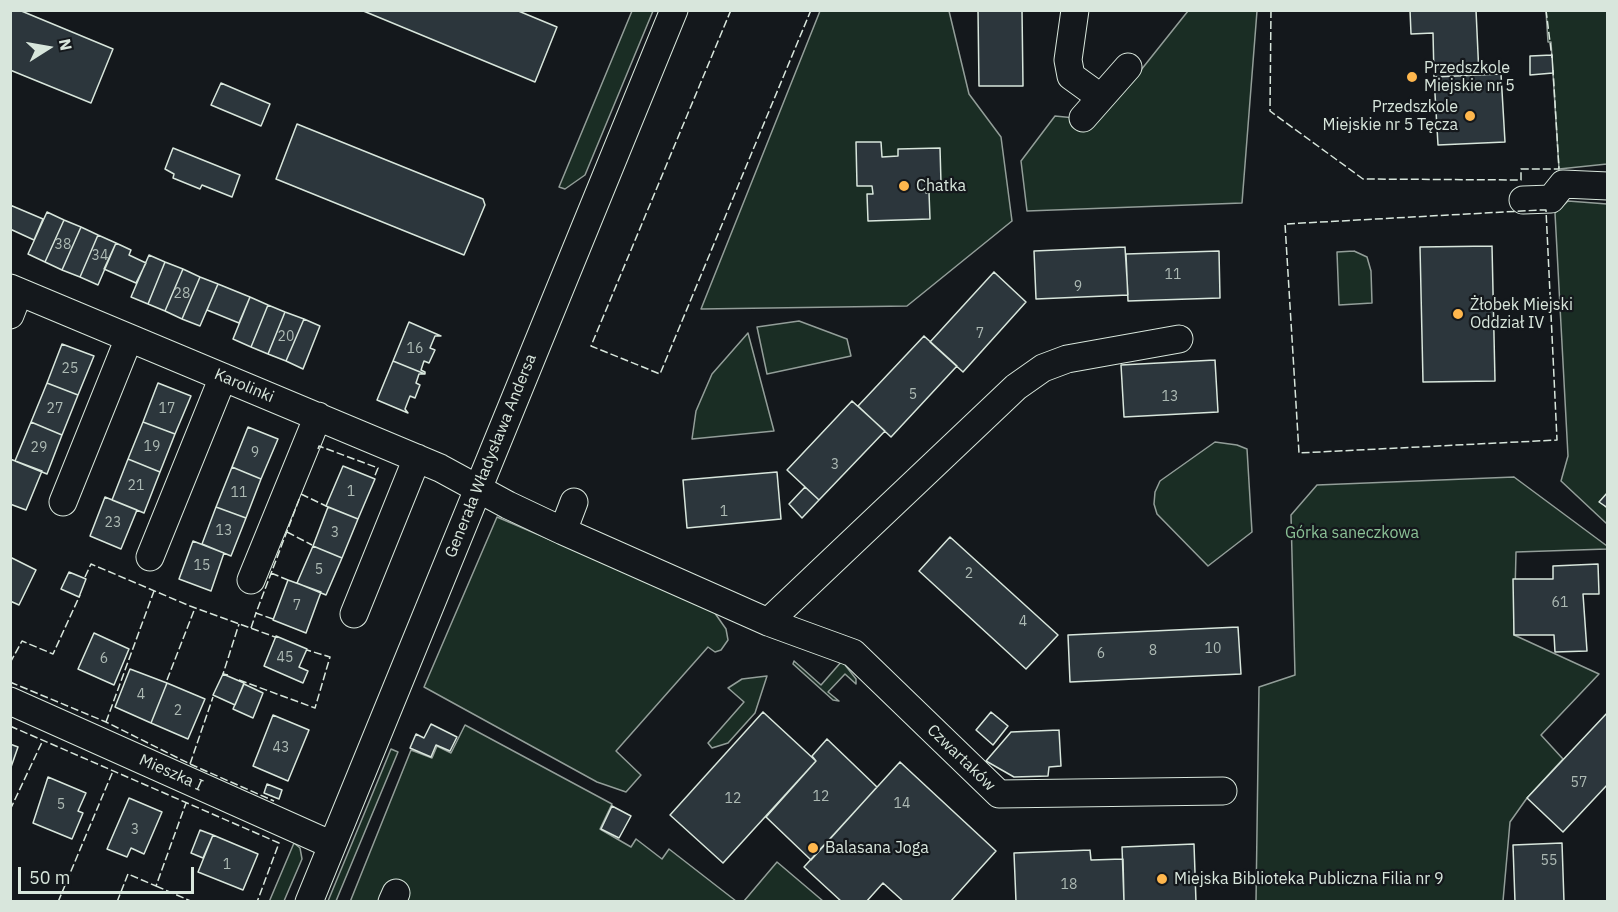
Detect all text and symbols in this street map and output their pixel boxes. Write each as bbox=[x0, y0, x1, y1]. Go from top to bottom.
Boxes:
north arrow bbox=[18, 18, 78, 78]
text: N bbox=[55, 37, 77, 52]
place label: Przedszkole Miejskie nr 5 bbox=[1424, 58, 1515, 96]
marker: Przedszkole Miejskie nr 5 bbox=[1405, 70, 1419, 84]
place label: Przedszkole Miejskie nr 5 Tęcza bbox=[1322, 97, 1458, 135]
marker: Przedszkole Miejskie nr 5 Tęcza bbox=[1463, 109, 1477, 123]
place label: Chatka bbox=[916, 176, 966, 196]
marker: Chatka bbox=[897, 179, 911, 193]
house number: 38 bbox=[55, 237, 71, 253]
house number: 34 bbox=[92, 248, 108, 264]
house number: 11 bbox=[1165, 267, 1181, 283]
house number: 9 bbox=[1074, 279, 1082, 295]
house number: 28 bbox=[174, 286, 190, 302]
place label: Żłobek Miejski Oddział IV bbox=[1470, 295, 1573, 333]
marker: Żłobek Miejski Oddział IV bbox=[1451, 307, 1465, 321]
house number: 7 bbox=[976, 326, 984, 342]
house number: 20 bbox=[278, 329, 294, 345]
house number: 16 bbox=[407, 341, 423, 357]
street label: Generała Władysława Andersa bbox=[441, 351, 541, 561]
house number: 25 bbox=[62, 361, 78, 377]
street label: Karolinki bbox=[211, 365, 277, 407]
house number: 5 bbox=[909, 387, 917, 403]
house number: 13 bbox=[1162, 389, 1178, 405]
house number: 27 bbox=[47, 401, 63, 417]
house number: 17 bbox=[159, 401, 175, 417]
house number: 19 bbox=[144, 439, 160, 455]
house number: 29 bbox=[31, 440, 47, 456]
house number: 9 bbox=[251, 445, 259, 461]
house number: 3 bbox=[831, 457, 839, 473]
house number: 21 bbox=[128, 478, 144, 494]
house number: 1 bbox=[347, 484, 355, 500]
house number: 11 bbox=[231, 485, 247, 501]
house number: 1 bbox=[720, 504, 728, 520]
house number: 23 bbox=[105, 515, 121, 531]
house number: 13 bbox=[216, 523, 232, 539]
park label: Górka saneczkowa bbox=[1285, 523, 1419, 543]
house number: 3 bbox=[331, 525, 339, 541]
house number: 15 bbox=[194, 558, 210, 574]
house number: 5 bbox=[315, 562, 323, 578]
house number: 2 bbox=[965, 566, 973, 582]
house number: 61 bbox=[1552, 595, 1568, 611]
house number: 7 bbox=[293, 598, 301, 614]
house number: 4 bbox=[1019, 614, 1027, 630]
house number: 10 bbox=[1205, 641, 1221, 657]
house number: 8 bbox=[1149, 643, 1157, 659]
house number: 6 bbox=[1097, 646, 1105, 662]
house number: 45 bbox=[277, 650, 293, 666]
house number: 6 bbox=[100, 651, 108, 667]
house number: 4 bbox=[137, 687, 145, 703]
house number: 2 bbox=[174, 703, 182, 719]
street label: Czwartaków bbox=[923, 721, 999, 795]
house number: 43 bbox=[273, 740, 289, 756]
street label: Mieszka I bbox=[136, 750, 206, 796]
house number: 57 bbox=[1571, 775, 1587, 791]
house number: 12 bbox=[813, 789, 829, 805]
house number: 12 bbox=[725, 791, 741, 807]
house number: 14 bbox=[894, 796, 910, 812]
house number: 5 bbox=[57, 797, 65, 813]
house number: 3 bbox=[131, 822, 139, 838]
place label: Balasana Joga bbox=[825, 838, 929, 858]
marker: Balasana Joga bbox=[806, 841, 820, 855]
house number: 55 bbox=[1541, 853, 1557, 869]
scale bar bbox=[21, 855, 196, 893]
house number: 1 bbox=[223, 857, 231, 873]
text: 50 m bbox=[29, 866, 71, 889]
place label: Miejska Biblioteka Publiczna Filia nr 9 bbox=[1174, 869, 1444, 889]
marker: Miejska Biblioteka Publiczna Filia nr 9 bbox=[1155, 872, 1169, 886]
house number: 18 bbox=[1061, 877, 1077, 893]

